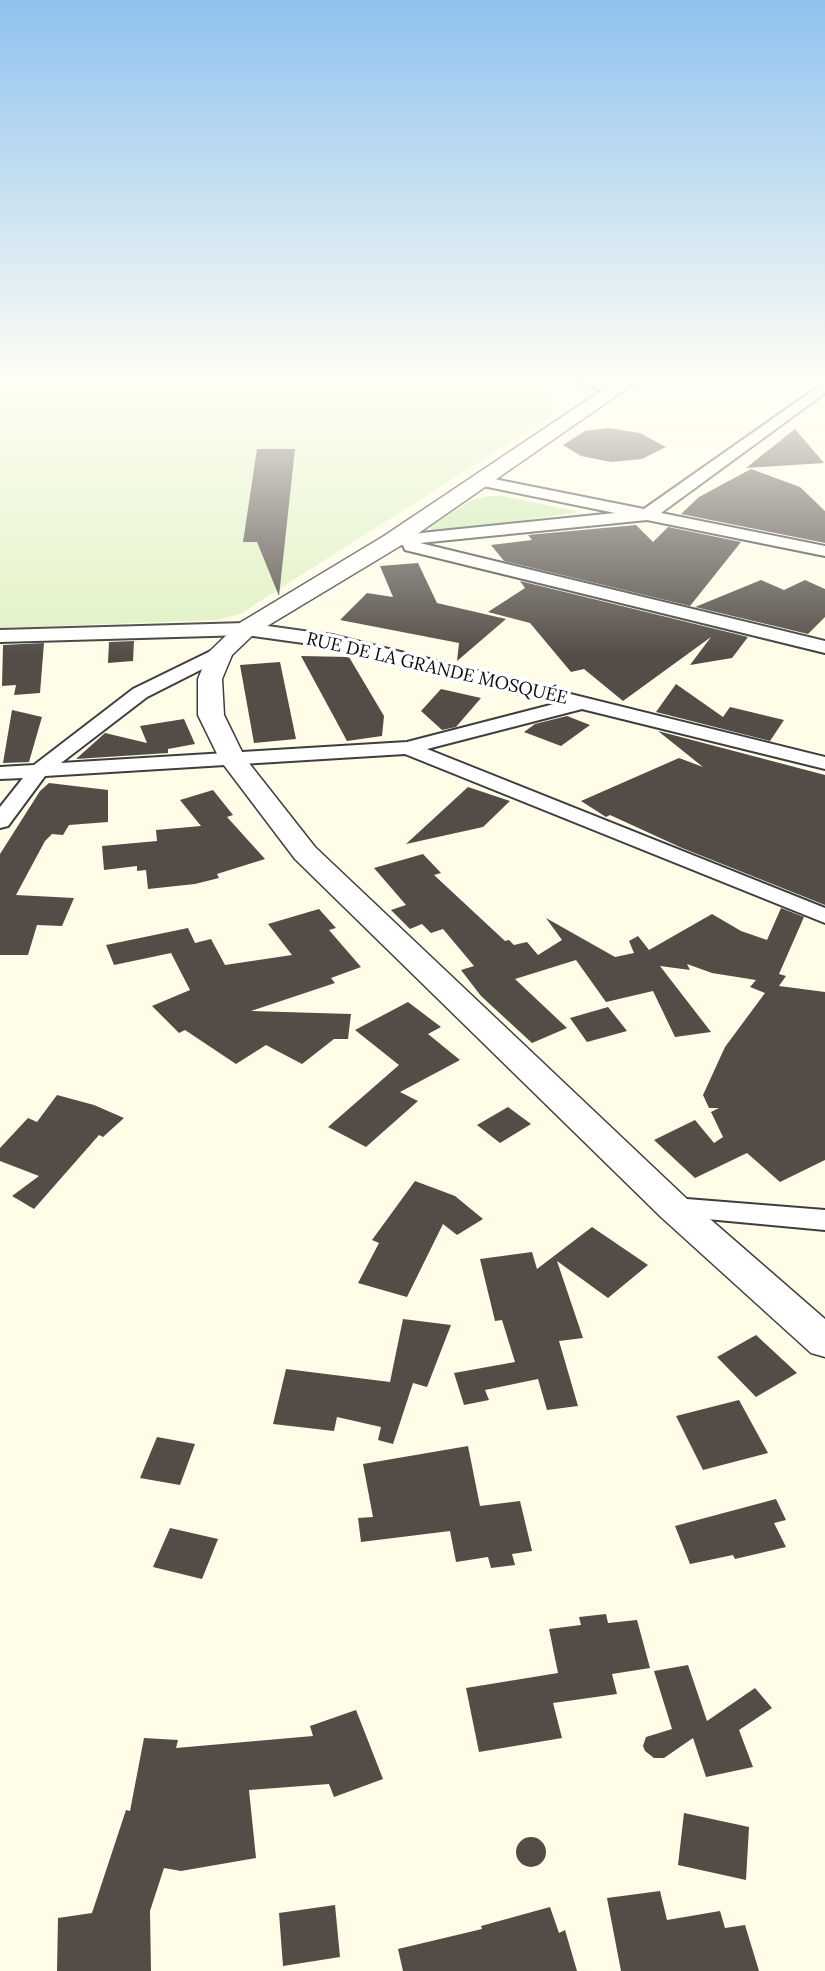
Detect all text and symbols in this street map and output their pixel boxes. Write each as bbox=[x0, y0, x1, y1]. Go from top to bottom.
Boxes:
street label: RUE DE LA GRANDE MOSQUÉE bbox=[304, 628, 570, 710]

